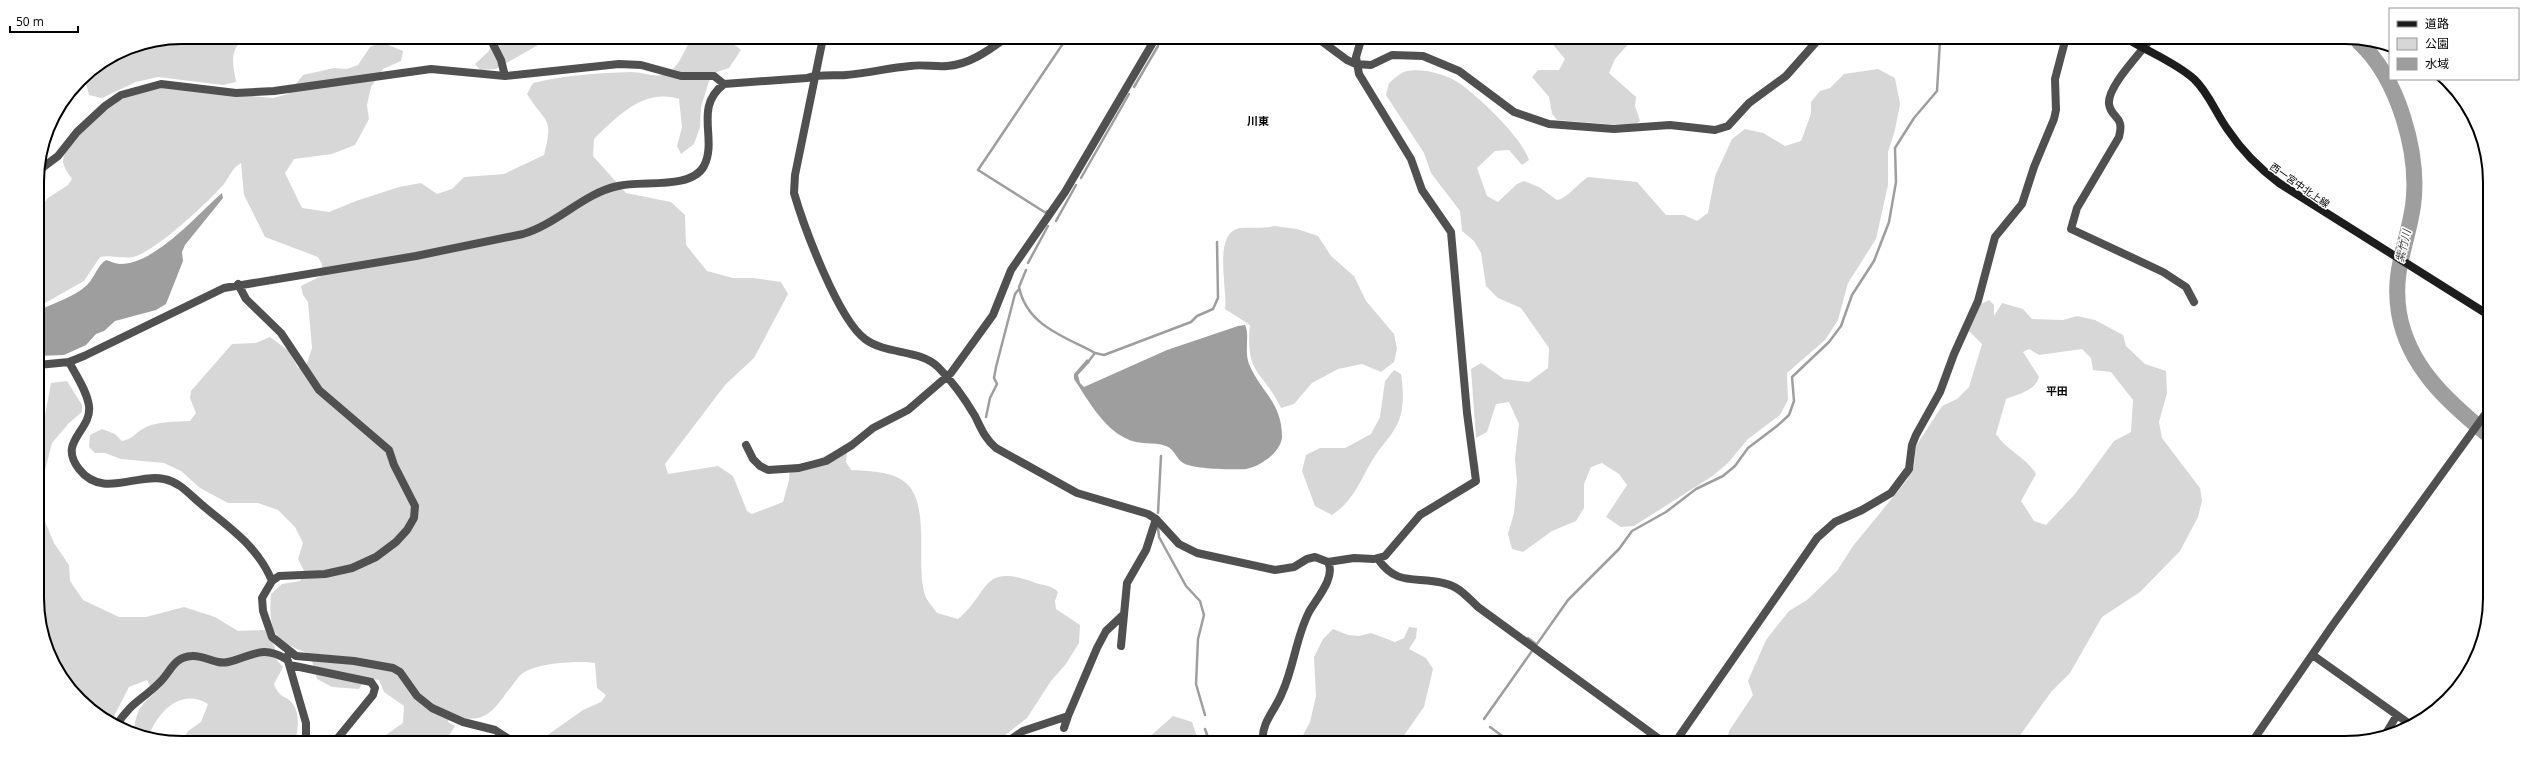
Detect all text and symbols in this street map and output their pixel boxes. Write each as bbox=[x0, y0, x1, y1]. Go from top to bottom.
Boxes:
scale bar bbox=[10, 8, 78, 34]
legend bbox=[2389, 8, 2519, 80]
text: 50 m bbox=[16, 13, 44, 30]
text: 道路 bbox=[2425, 15, 2449, 32]
text: 公園 bbox=[2425, 35, 2449, 52]
text: 水域 bbox=[2425, 55, 2449, 72]
district label: 川東 bbox=[1247, 113, 1269, 128]
street label: 西一宮中北上線 bbox=[2267, 159, 2333, 211]
water label: 紫竹川 bbox=[2391, 227, 2414, 264]
district label: 平田 bbox=[2046, 383, 2068, 398]

